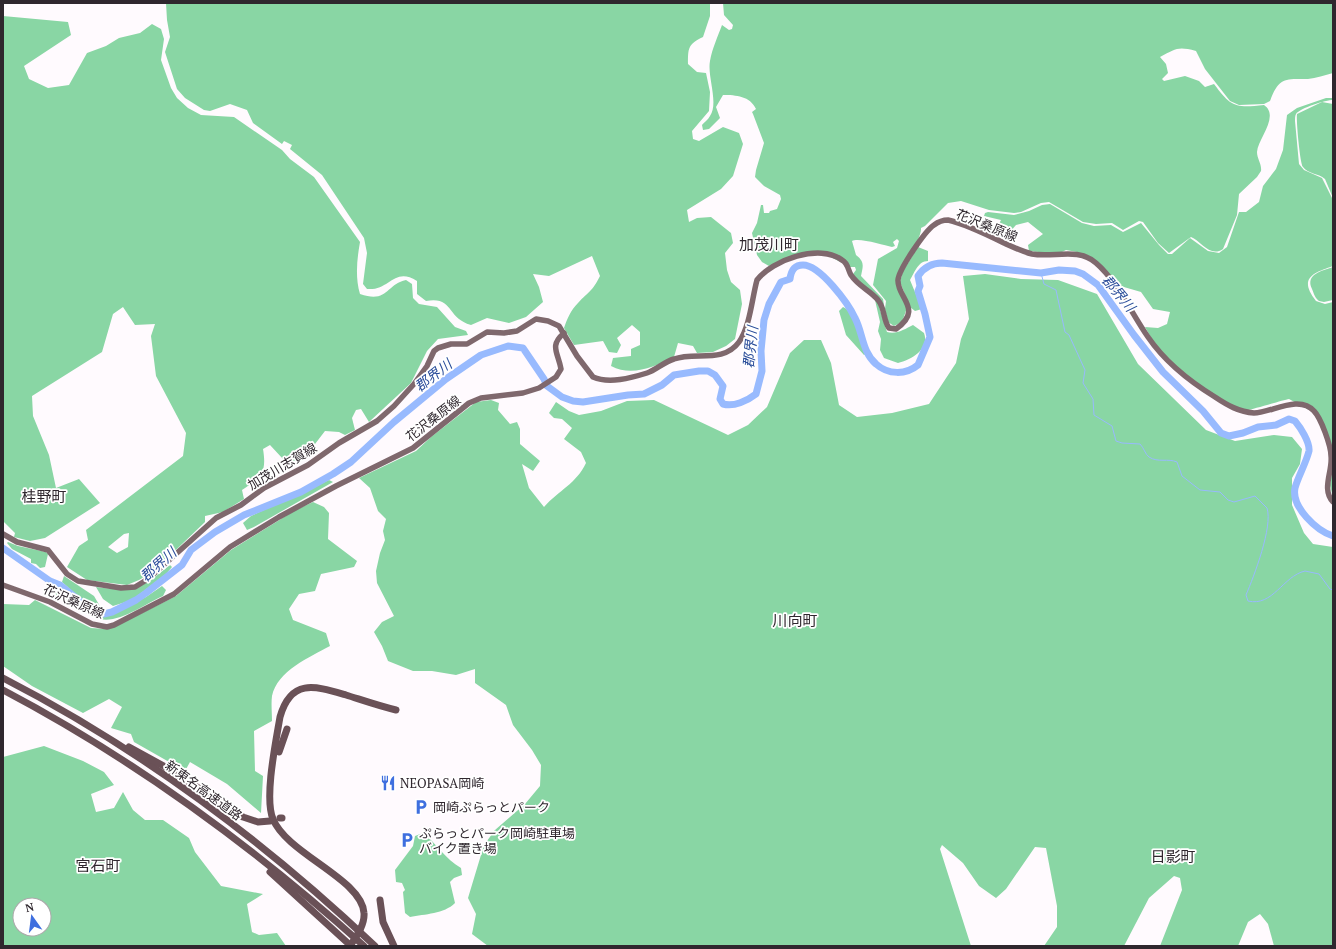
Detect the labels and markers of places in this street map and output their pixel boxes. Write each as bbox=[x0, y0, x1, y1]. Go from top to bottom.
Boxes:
restaurant icon: NEOPASA岡崎 bbox=[379, 774, 397, 792]
place label: NEOPASA岡崎 bbox=[400, 774, 484, 792]
parking icon: 岡崎ぷらっとパーク bbox=[412, 798, 430, 816]
place label: 岡崎ぷらっとパーク bbox=[433, 798, 550, 816]
place label: ぷらっとパーク岡崎駐車場 バイク置き場 bbox=[419, 824, 575, 857]
parking icon: ぷらっとパーク岡崎駐車場 バイク置き場 bbox=[398, 831, 416, 849]

